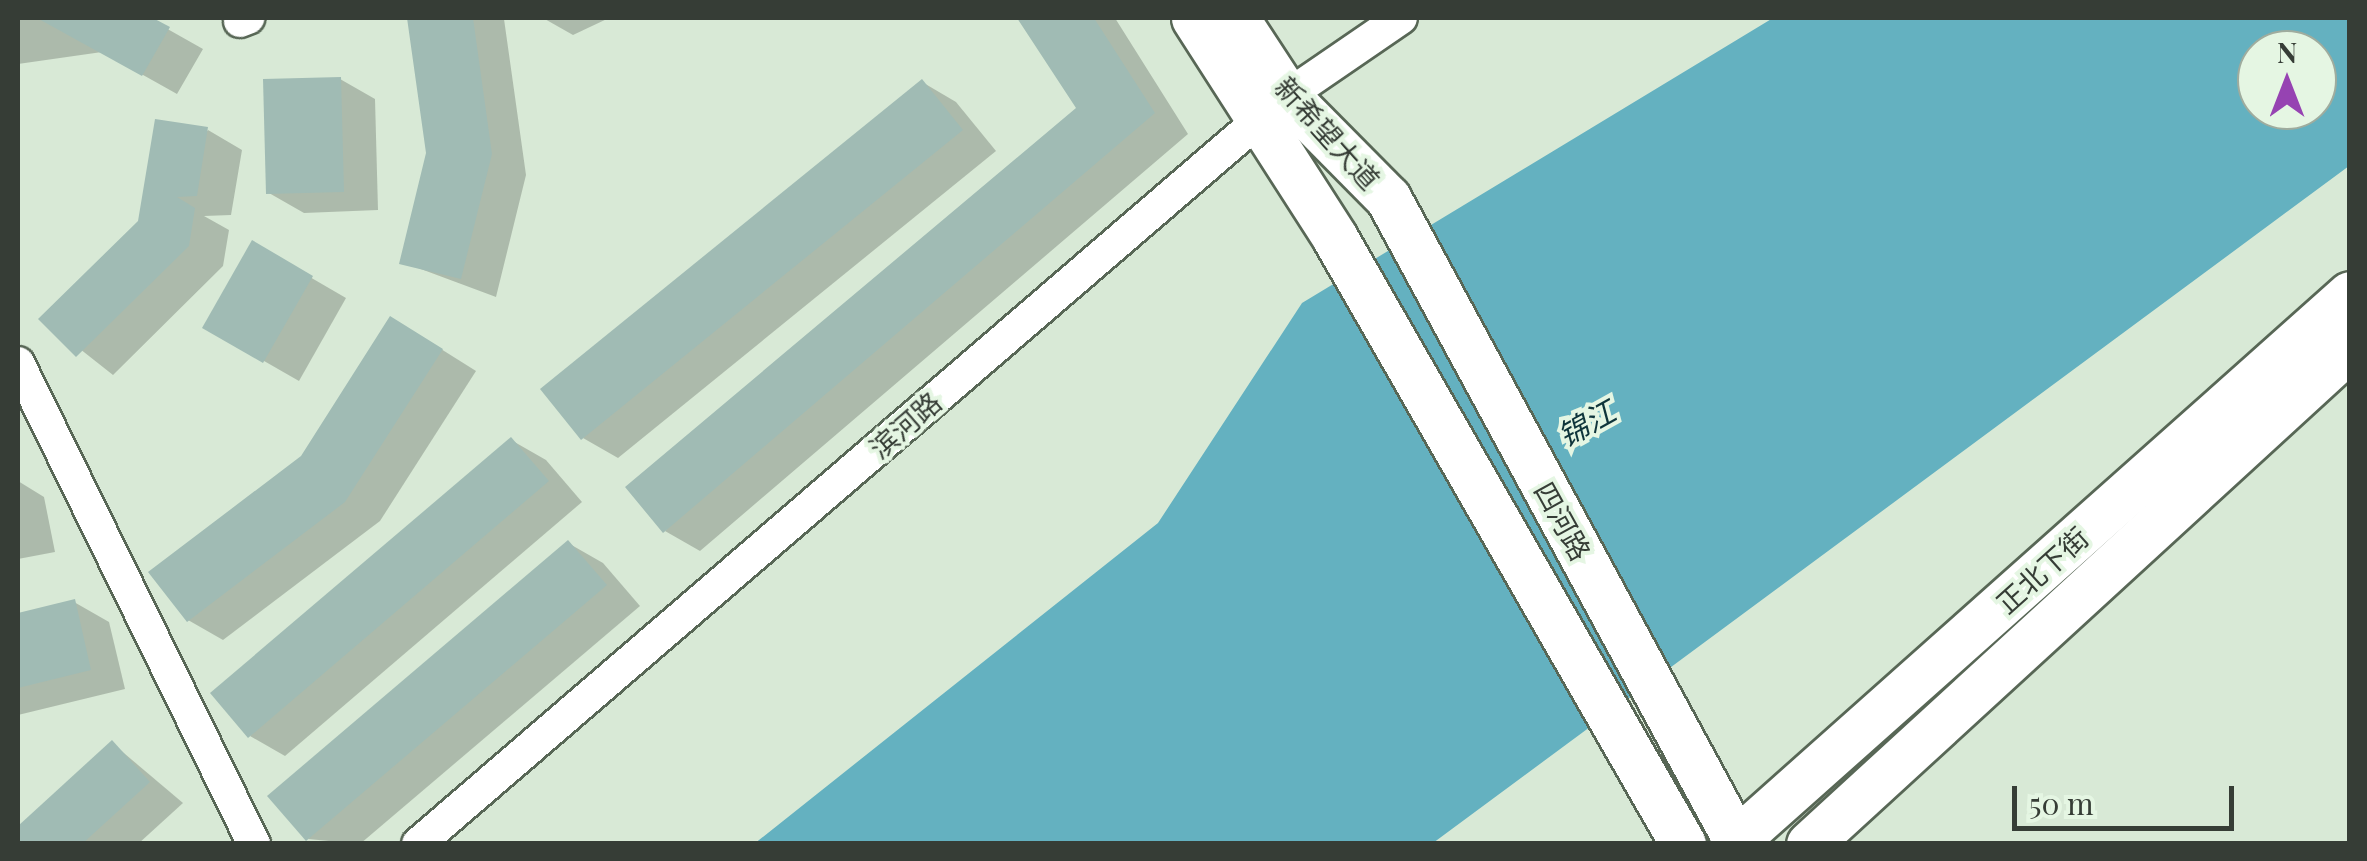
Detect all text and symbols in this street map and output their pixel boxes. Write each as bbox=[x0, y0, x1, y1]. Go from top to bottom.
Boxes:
north arrow bbox=[2237, 30, 2337, 130]
text: N bbox=[2277, 33, 2297, 70]
street label: 新希望大道 bbox=[1269, 70, 1387, 196]
street label: 滨河路 bbox=[862, 385, 948, 465]
water label: 锦江 bbox=[1551, 393, 1621, 453]
street label: 四河路 bbox=[1528, 476, 1598, 566]
street label: 正北下街 bbox=[1989, 520, 2095, 620]
scale bar bbox=[2017, 766, 2240, 828]
text: 50 m bbox=[2029, 783, 2094, 823]

